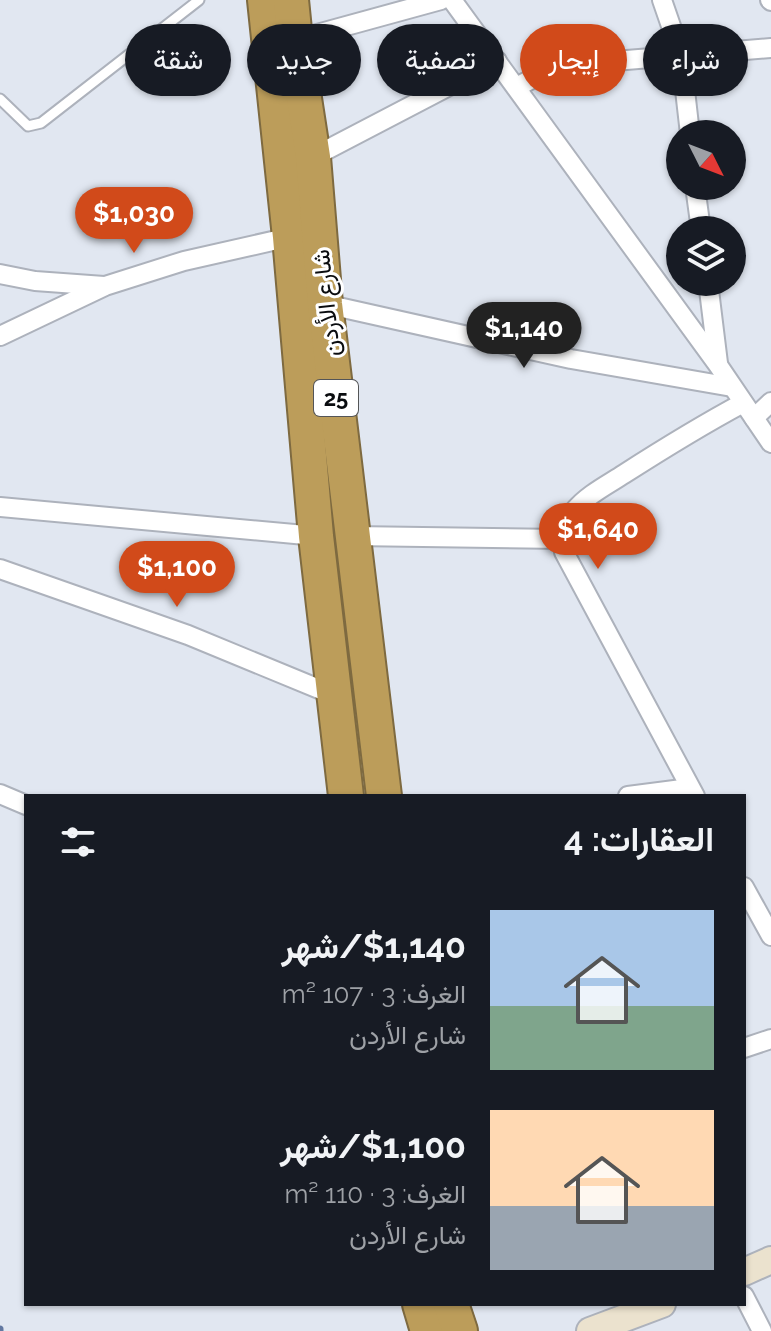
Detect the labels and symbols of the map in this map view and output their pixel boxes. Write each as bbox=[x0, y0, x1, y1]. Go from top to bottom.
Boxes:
north arrow bbox=[666, 120, 746, 200]
pin: $1,030 bbox=[69, 187, 199, 255]
street label: شارع الأردن bbox=[306, 248, 348, 358]
pin: $1,140 bbox=[459, 302, 589, 370]
road number: 25 bbox=[314, 380, 358, 416]
pin: $1,640 bbox=[533, 503, 663, 571]
pin: $1,100 bbox=[112, 541, 242, 609]

